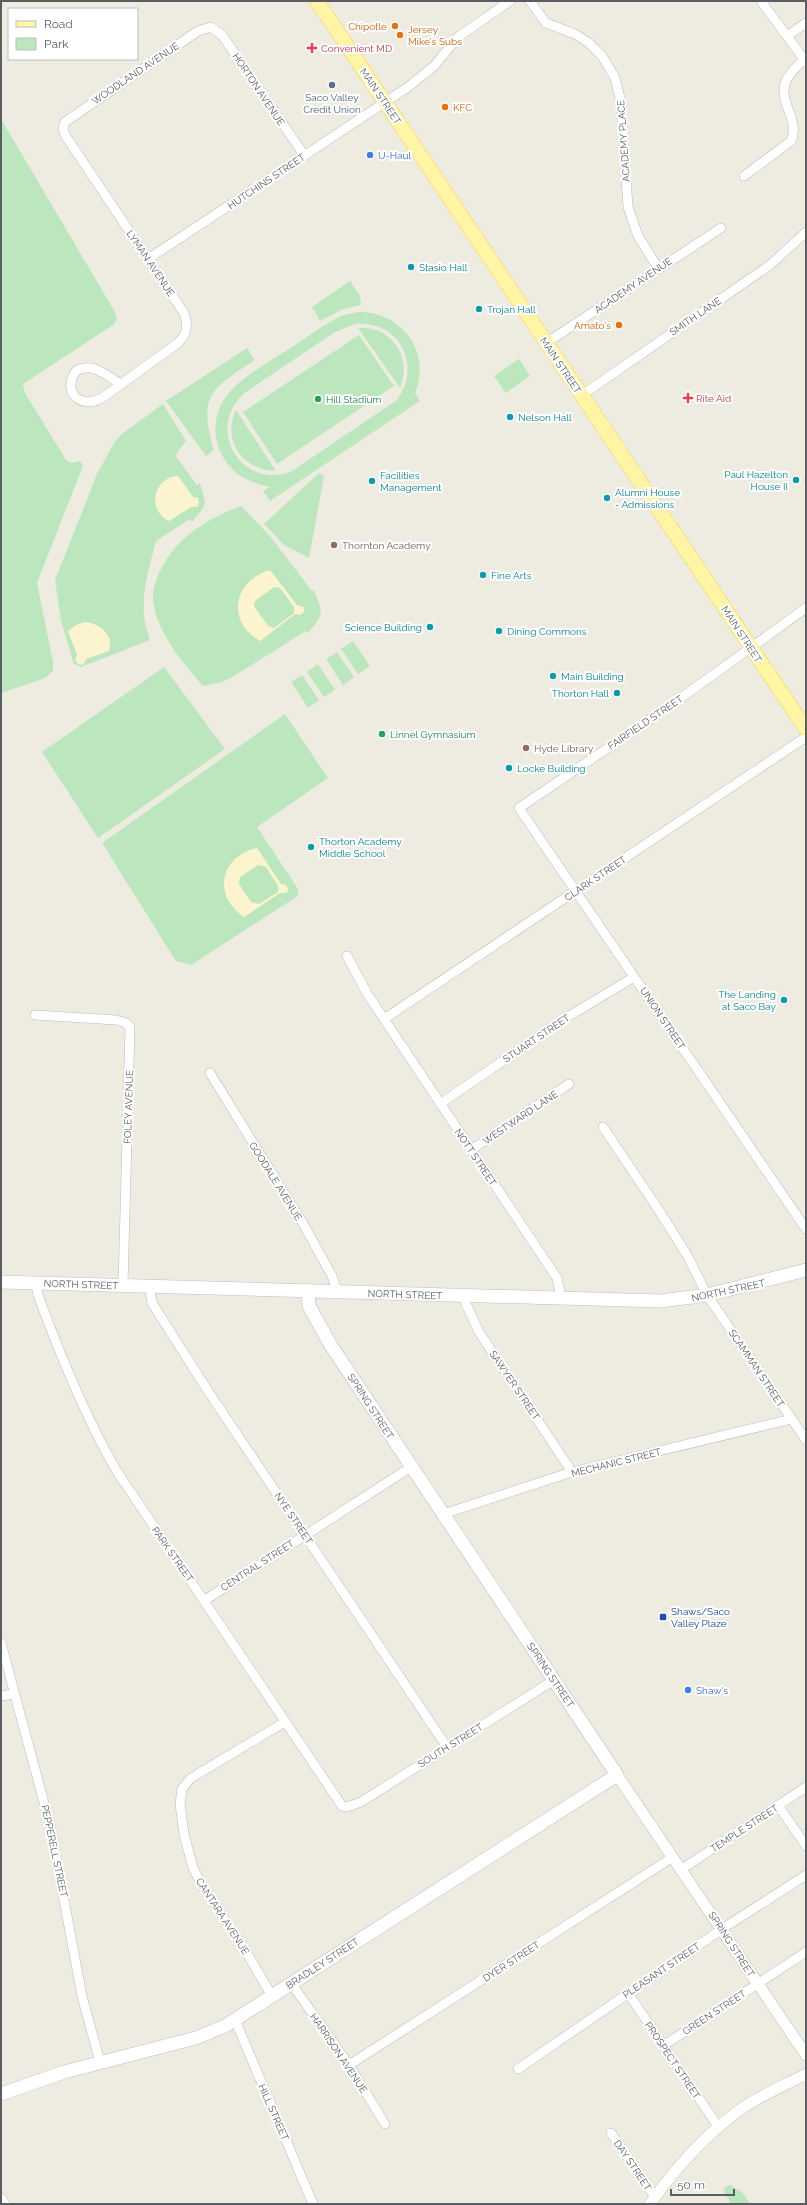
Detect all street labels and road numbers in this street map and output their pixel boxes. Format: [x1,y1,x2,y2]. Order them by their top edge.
street label: WOODLAND AVENUE [90,40,181,107]
street label: HORTON AVENUE [230,51,287,128]
street label: MAIN STREET [358,66,403,126]
street label: ACADEMY PLACE [615,100,632,182]
street label: HUTCHINS STREET [226,151,307,211]
street label: LYMAN AVENUE [124,228,177,298]
street label: ACADEMY AVENUE [593,255,674,315]
street label: SMITH LANE [667,295,723,338]
street label: MAIN STREET [538,335,583,395]
street label: MAIN STREET [719,604,764,665]
street label: FAIRFIELD STREET [606,693,685,752]
street label: CLARK STREET [562,854,628,903]
street label: UNION STREET [638,985,687,1051]
street label: STUART STREET [501,1012,572,1065]
street label: FOLEY AVENUE [122,1070,135,1144]
street label: WESTWARD LANE [481,1088,560,1147]
street label: NOTT STREET [452,1127,499,1188]
street label: GOODALE AVENUE [247,1140,304,1223]
street label: NORTH STREET [690,1277,766,1304]
street label: NORTH STREET [43,1278,118,1291]
street label: NORTH STREET [367,1288,442,1301]
street label: SCAMMAN STREET [727,1327,787,1409]
street label: SAWYER STREET [487,1349,542,1422]
street label: SPRING STREET [345,1372,396,1441]
street label: MECHANIC STREET [570,1446,662,1479]
street label: NYE STREET [272,1490,315,1546]
street label: PARK STREET [149,1525,196,1584]
street label: CENTRAL STREET [219,1538,296,1593]
street label: SPRING STREET [525,1641,576,1710]
street label: SOUTH STREET [416,1721,485,1770]
street label: TEMPLE STREET [708,1802,780,1854]
street label: PEPPERELL STREET [39,1804,70,1898]
street label: CANTARA AVENUE [194,1876,251,1957]
street label: SPRING STREET [706,1910,757,1979]
street label: BRADLEY STREET [284,1936,361,1991]
street label: DYER STREET [481,1939,542,1984]
street label: PLEASANT STREET [621,1941,702,2000]
street label: GREEN STREET [681,1988,748,2037]
street label: HARRISON AVENUE [308,2011,369,2095]
street label: PROSPECT STREET [643,2020,702,2101]
street label: HILL STREET [256,2082,291,2142]
street label: DAY STREET [612,2138,654,2193]

